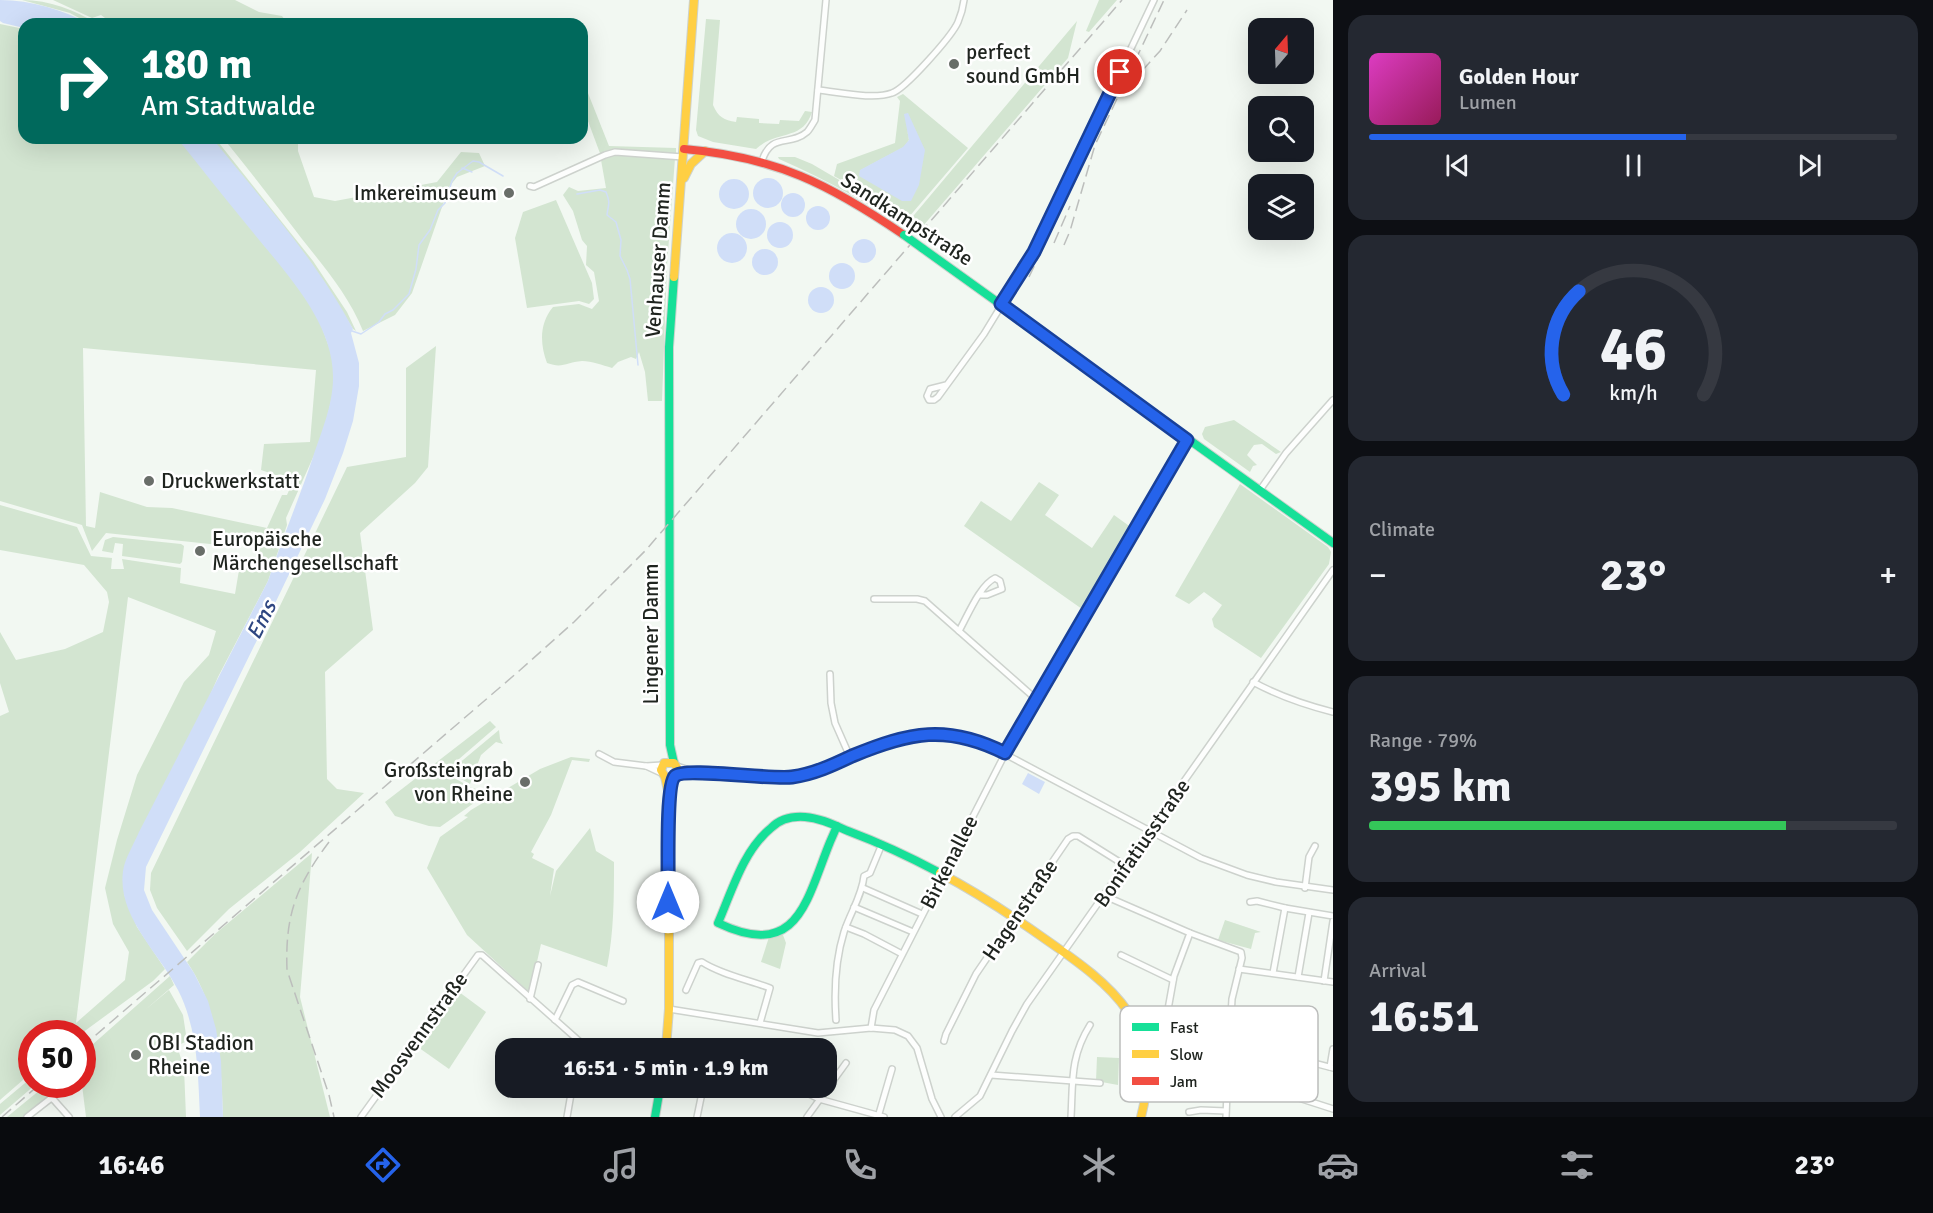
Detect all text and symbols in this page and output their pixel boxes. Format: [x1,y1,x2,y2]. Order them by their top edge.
north arrow [1248,18,1314,84]
map controls [1248,18,1314,240]
text: 180 m [141,39,252,90]
place label: perfect sound GmbH [966,39,1080,89]
icon: right [42,42,120,120]
pin [1094,46,1145,97]
icon: arrive [1103,55,1136,88]
marker: perfect sound GmbH [947,57,961,71]
text: Golden Hour [1459,63,1579,90]
text: Am Stadtwalde [141,90,315,123]
text: Lumen [1459,90,1517,115]
button: search [1248,96,1314,162]
icon: previous [1441,149,1474,182]
icon: pause [1617,149,1650,182]
icon: next [1793,149,1826,182]
street label: Sandkampstraße [836,167,978,271]
button: layers [1248,174,1314,240]
place label: Imkereimuseum [354,180,497,206]
street label: Venhauser Damm [640,181,676,339]
marker: Imkereimuseum [502,186,516,200]
text: 46 [1599,310,1667,387]
text: km/h [1609,381,1657,407]
place label: Druckwerkstatt [161,468,300,494]
marker: Druckwerkstatt [142,474,156,488]
text: Climate [1369,517,1435,542]
place label: Europäische Märchengesellschaft [212,526,399,576]
marker: Europäische Märchengesellschaft [193,544,207,558]
text: 23° [1600,548,1666,603]
text: − [1369,555,1387,596]
text: + [1879,555,1897,596]
street label: Lingener Damm [638,563,664,705]
water label: Ems [240,594,283,644]
text: Range · 79% [1369,728,1477,753]
place label: Großsteingrab von Rheine [384,757,513,807]
text: 395 km [1369,759,1512,814]
street label: Bonifatiusstraße [1088,774,1196,912]
marker: Großsteingrab von Rheine [518,775,532,789]
street label: Birkenallee [914,811,984,913]
street label: Hagenstraße [977,855,1063,965]
position arrow [636,870,700,934]
text: Arrival [1369,958,1427,983]
street label: Moosvennstraße [365,967,473,1103]
text: 16:51 [1369,989,1479,1044]
legend [1120,1006,1318,1102]
text: Fast [1170,1018,1199,1038]
speed limit sign: 50 [18,1020,96,1098]
place label: OBI Stadion Rheine [148,1030,254,1080]
text: Slow [1170,1045,1204,1065]
marker: OBI Stadion Rheine [129,1048,143,1062]
text: 16:51 · 5 min · 1.9 km [563,1054,769,1081]
text: Jam [1170,1072,1198,1092]
icon: directions [362,1144,404,1186]
icon: music [600,1144,642,1186]
icon: phone [839,1144,881,1186]
icon: climate [1078,1144,1120,1186]
icon: car [1317,1144,1359,1186]
icon: filters [1556,1144,1598,1186]
text: 16:46 [98,1149,165,1182]
text: 23° [1795,1149,1835,1182]

